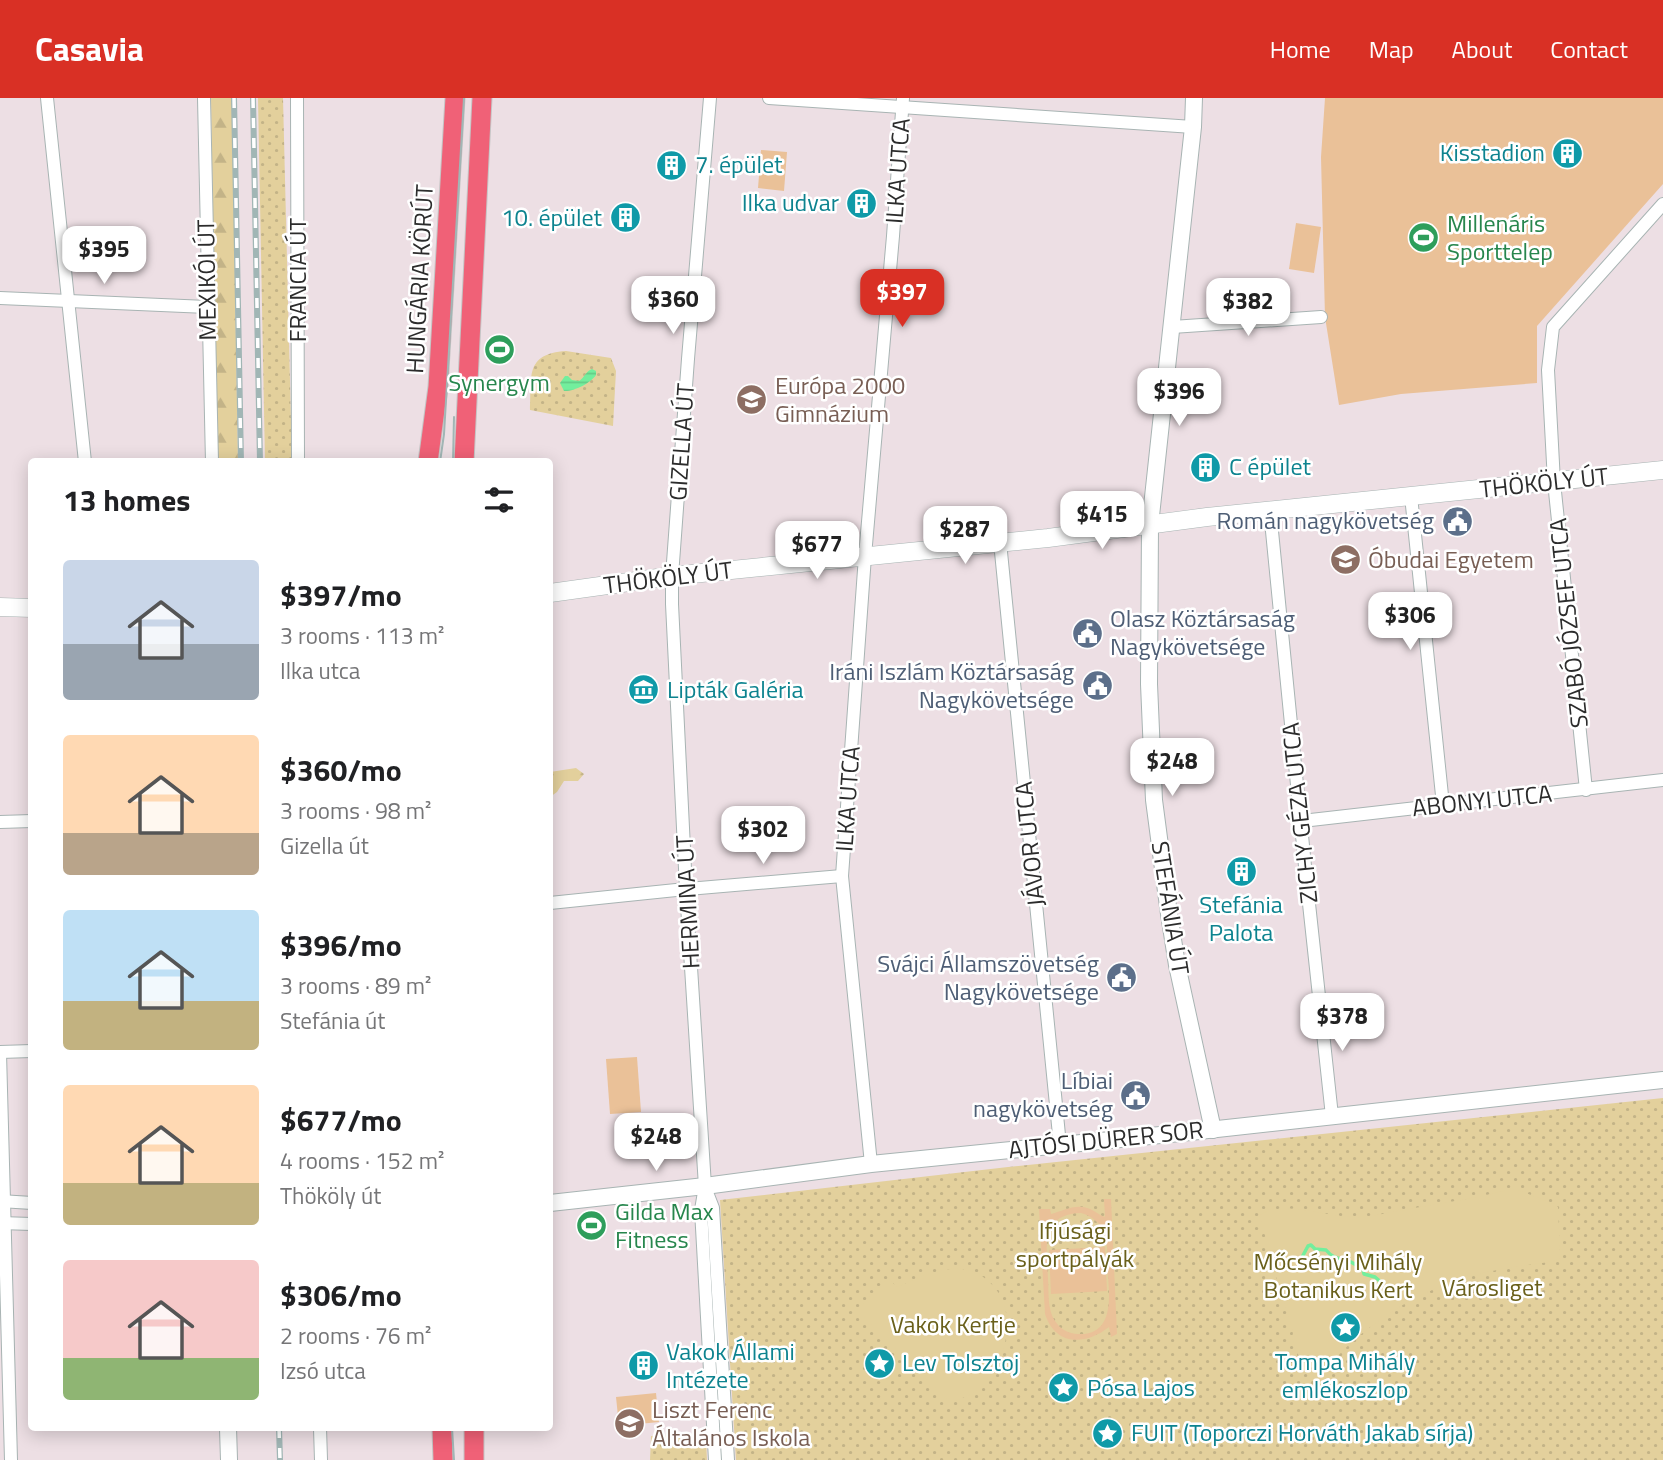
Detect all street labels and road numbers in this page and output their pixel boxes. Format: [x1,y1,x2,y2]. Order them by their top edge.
street label: ILKA UTCA [875,117,919,225]
street label: HUNGÁRIA KÖRÚT [396,183,442,374]
street label: FRANCIA ÚT [279,217,315,342]
street label: MEXIKÓI ÚT [187,219,225,341]
street label: GIZELLA ÚT [659,382,703,502]
street label: THÖKÖLY ÚT [1478,457,1610,507]
street label: SZABÓ JÓZSEF UTCA [1539,516,1597,730]
street label: THÖKÖLY ÚT [601,551,735,603]
street label: ZICHY GÉZA UTCA [1272,721,1326,905]
street label: ILKA UTCA [825,745,869,853]
street label: ABONYI UTCA [1410,775,1554,825]
street label: JÁVOR UTCA [1005,780,1053,908]
street label: HERMINA ÚT [665,834,708,970]
street label: STEFÁNIA ÚT [1143,838,1199,978]
street label: AJTÓSI DÜRER SOR [1007,1111,1205,1167]

